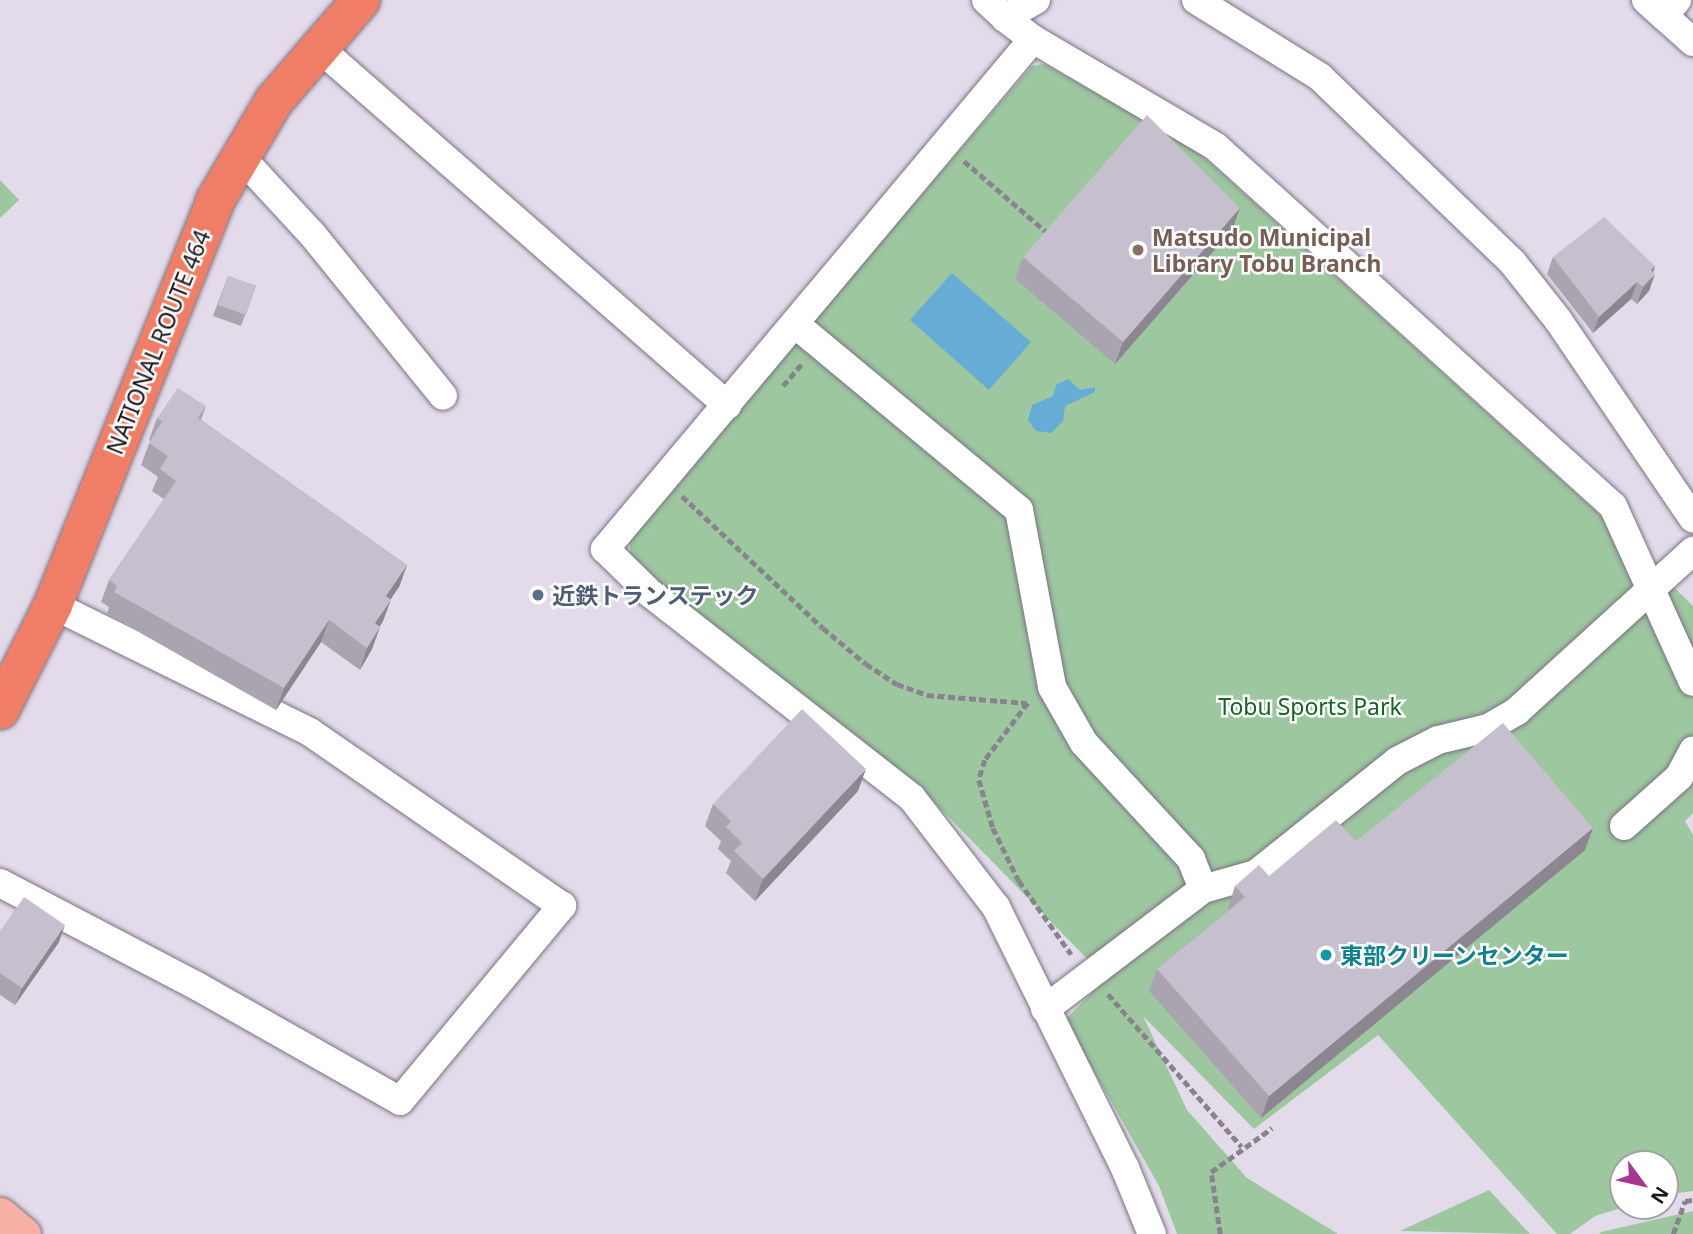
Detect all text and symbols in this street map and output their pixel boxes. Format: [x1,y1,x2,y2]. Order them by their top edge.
place label: Matsudo Municipal Library Tobu Branch [1152,223,1381,277]
street label: NATIONAL ROUTE 464 [100,226,216,458]
marker: Matsudo Municipal Library Tobu Branch [1130,242,1146,258]
place label: 近鉄トランステック [552,581,759,609]
marker: 近鉄トランステック [530,587,546,603]
park label: Tobu Sports Park [1218,692,1402,720]
place label: 東部クリーンセンター [1340,941,1570,969]
marker: 東部クリーンセンター [1318,947,1334,963]
north arrow [1609,1150,1679,1220]
text: N [1645,1182,1675,1209]

